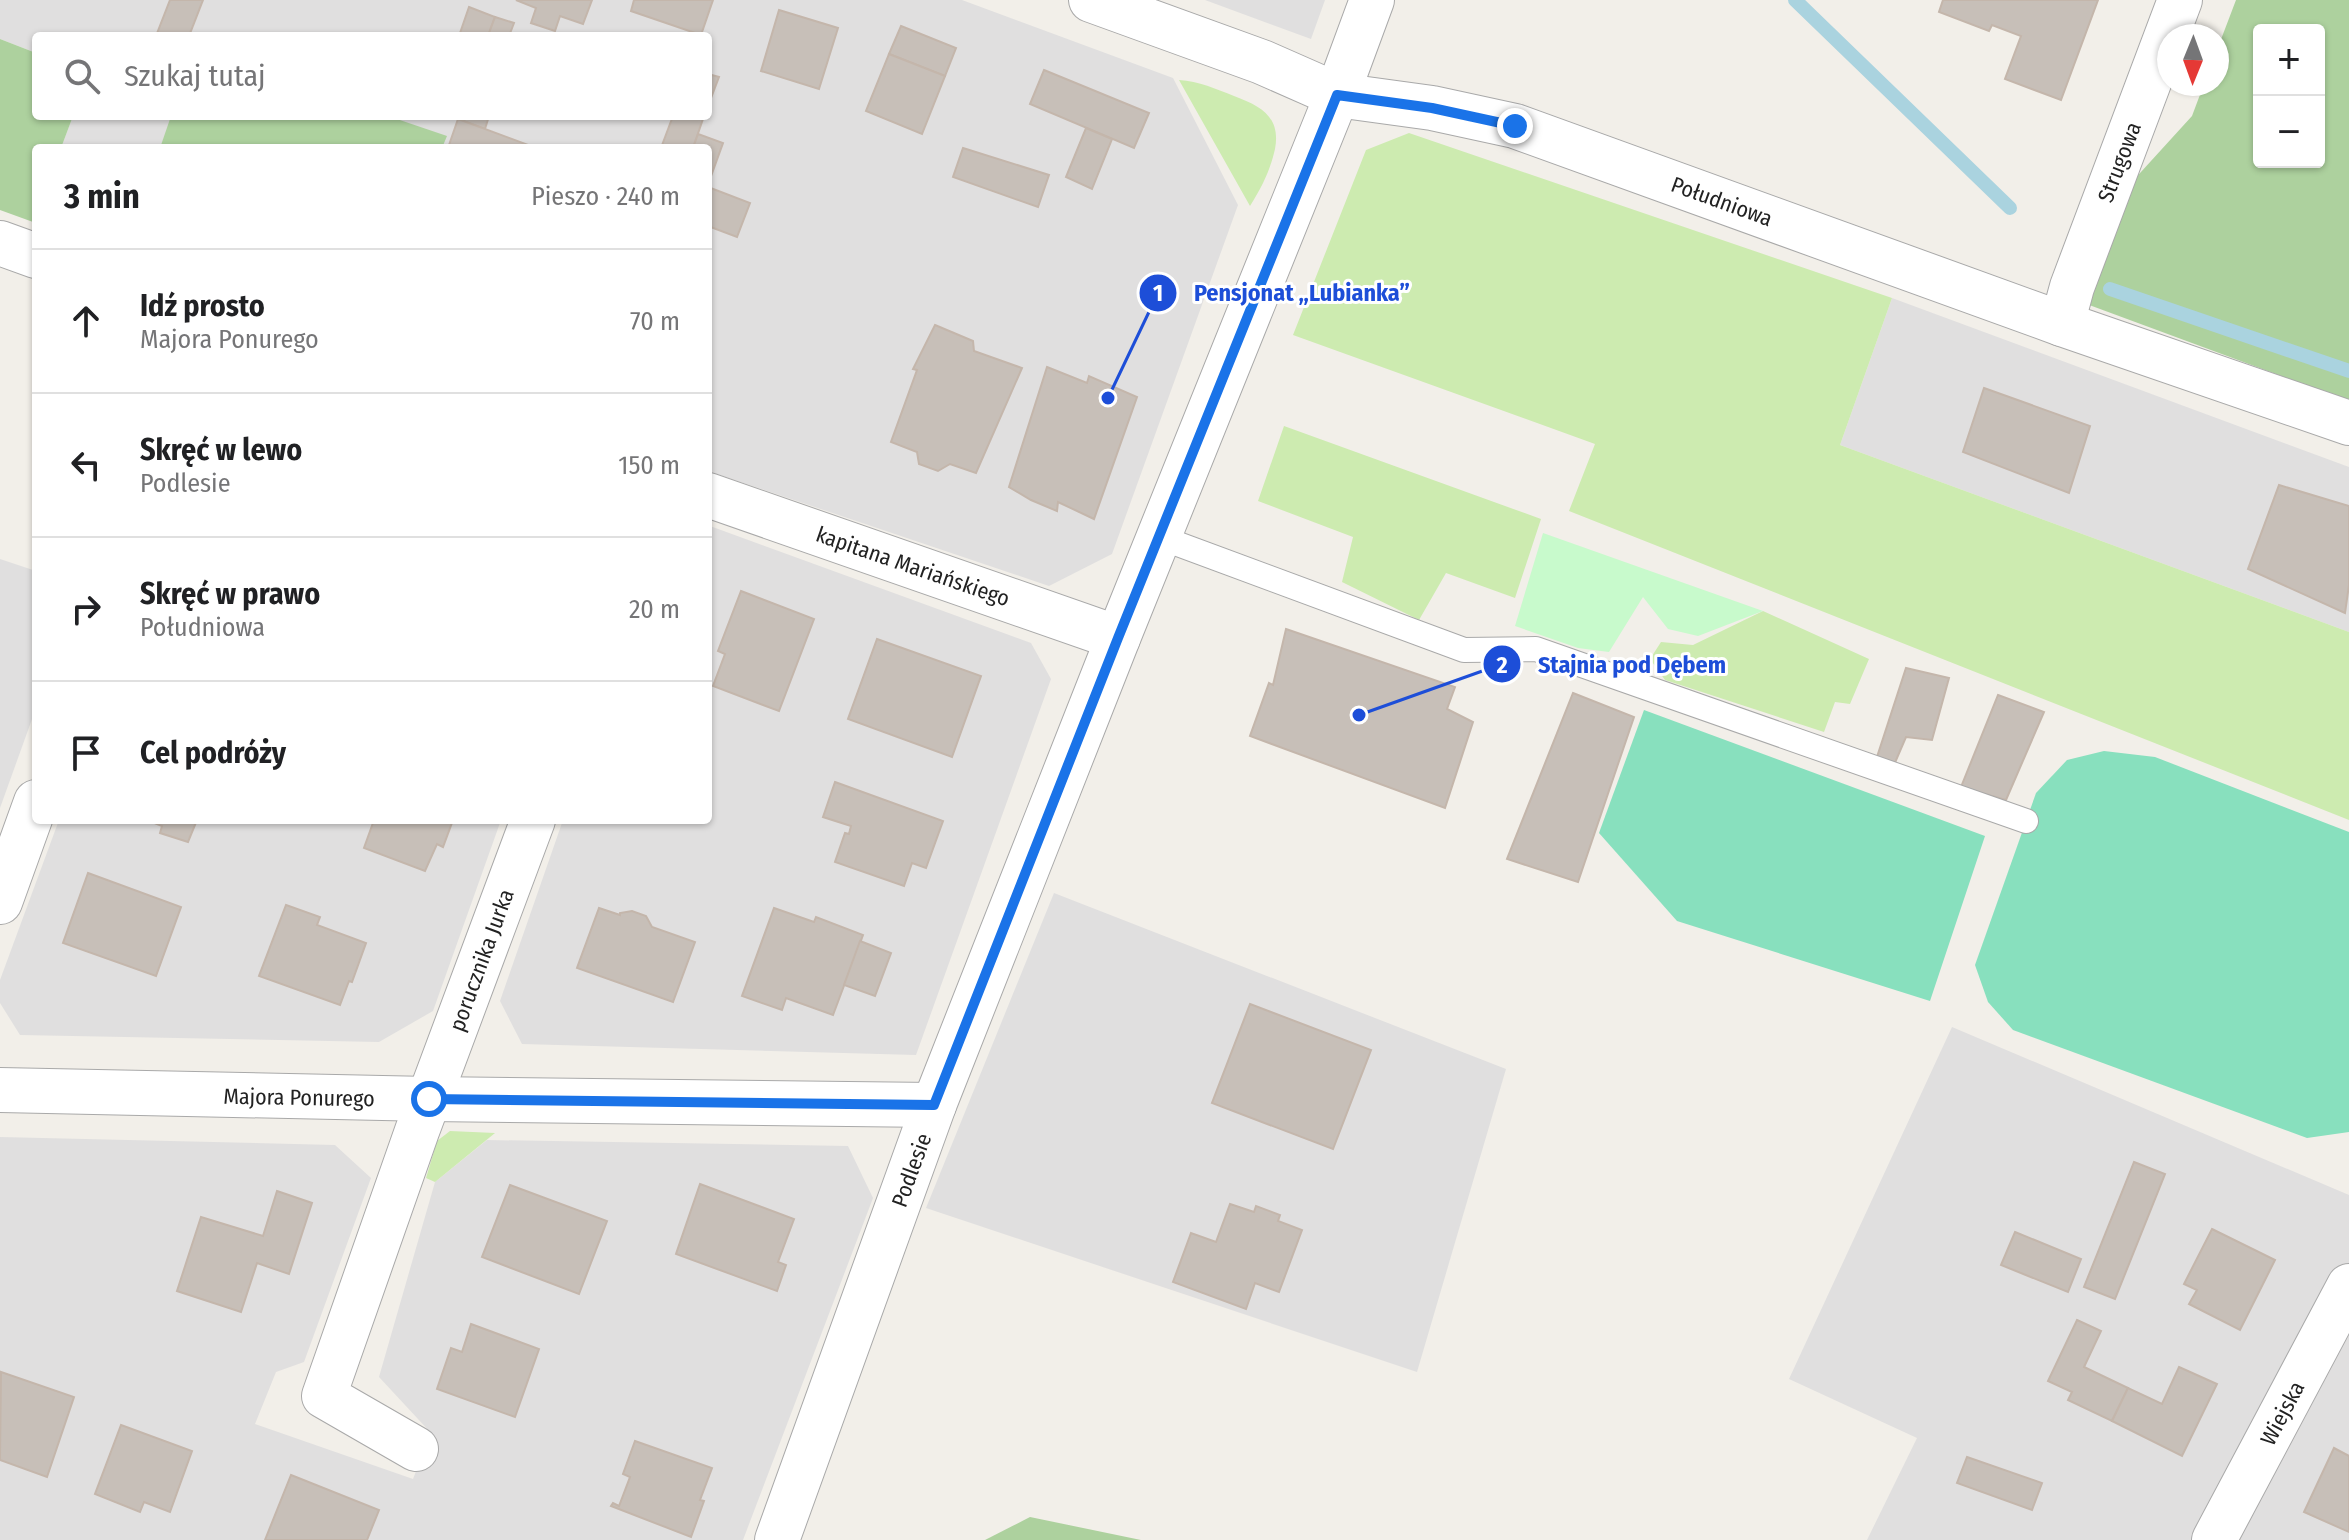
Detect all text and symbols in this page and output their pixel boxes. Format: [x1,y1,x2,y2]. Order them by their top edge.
north arrow [2157,24,2229,96]
map controls [2253,24,2325,168]
button: + [2253,24,2325,96]
search box [32,32,712,120]
icon: search [60,54,104,98]
text: Szukaj tutaj [124,58,265,94]
button: − [2253,96,2325,168]
route end [1497,108,1533,144]
street label: Strugowa [2092,118,2147,206]
street label: Południowa [1668,171,1776,232]
text: 3 min [64,176,140,217]
text: Pieszo · 240 m [531,181,680,212]
callout: Pensjonat „Lubianka” [1138,269,1426,317]
text: 1 [1153,279,1163,307]
text: Pensjonat „Lubianka” [1194,279,1410,307]
text: Idź prosto [140,288,265,324]
icon: ahead [64,299,108,343]
text: 70 m [630,306,680,337]
text: Majora Ponurego [140,324,319,355]
text: Skręć w lewo [140,432,302,468]
icon: left [64,443,108,487]
text: 150 m [618,450,680,481]
text: Podlesie [140,468,231,499]
street label: kapitana Mariańskiego [812,521,1013,612]
text: Skręć w prawo [140,576,320,612]
icon: right [64,587,108,631]
text: 20 m [629,594,680,625]
text: Południowa [140,612,265,643]
callout: Stajnia pod Dębem [1482,640,1742,688]
text: 2 [1495,651,1508,679]
text: Stajnia pod Dębem [1538,651,1726,679]
icon: arrive [64,731,108,775]
text: Cel podróży [140,735,286,771]
street label: porucznika Jurka [443,885,520,1035]
route start [411,1081,447,1117]
street label: Majora Ponurego [223,1083,375,1112]
street label: Podlesie [886,1130,937,1211]
street label: Wiejska [2254,1377,2310,1450]

